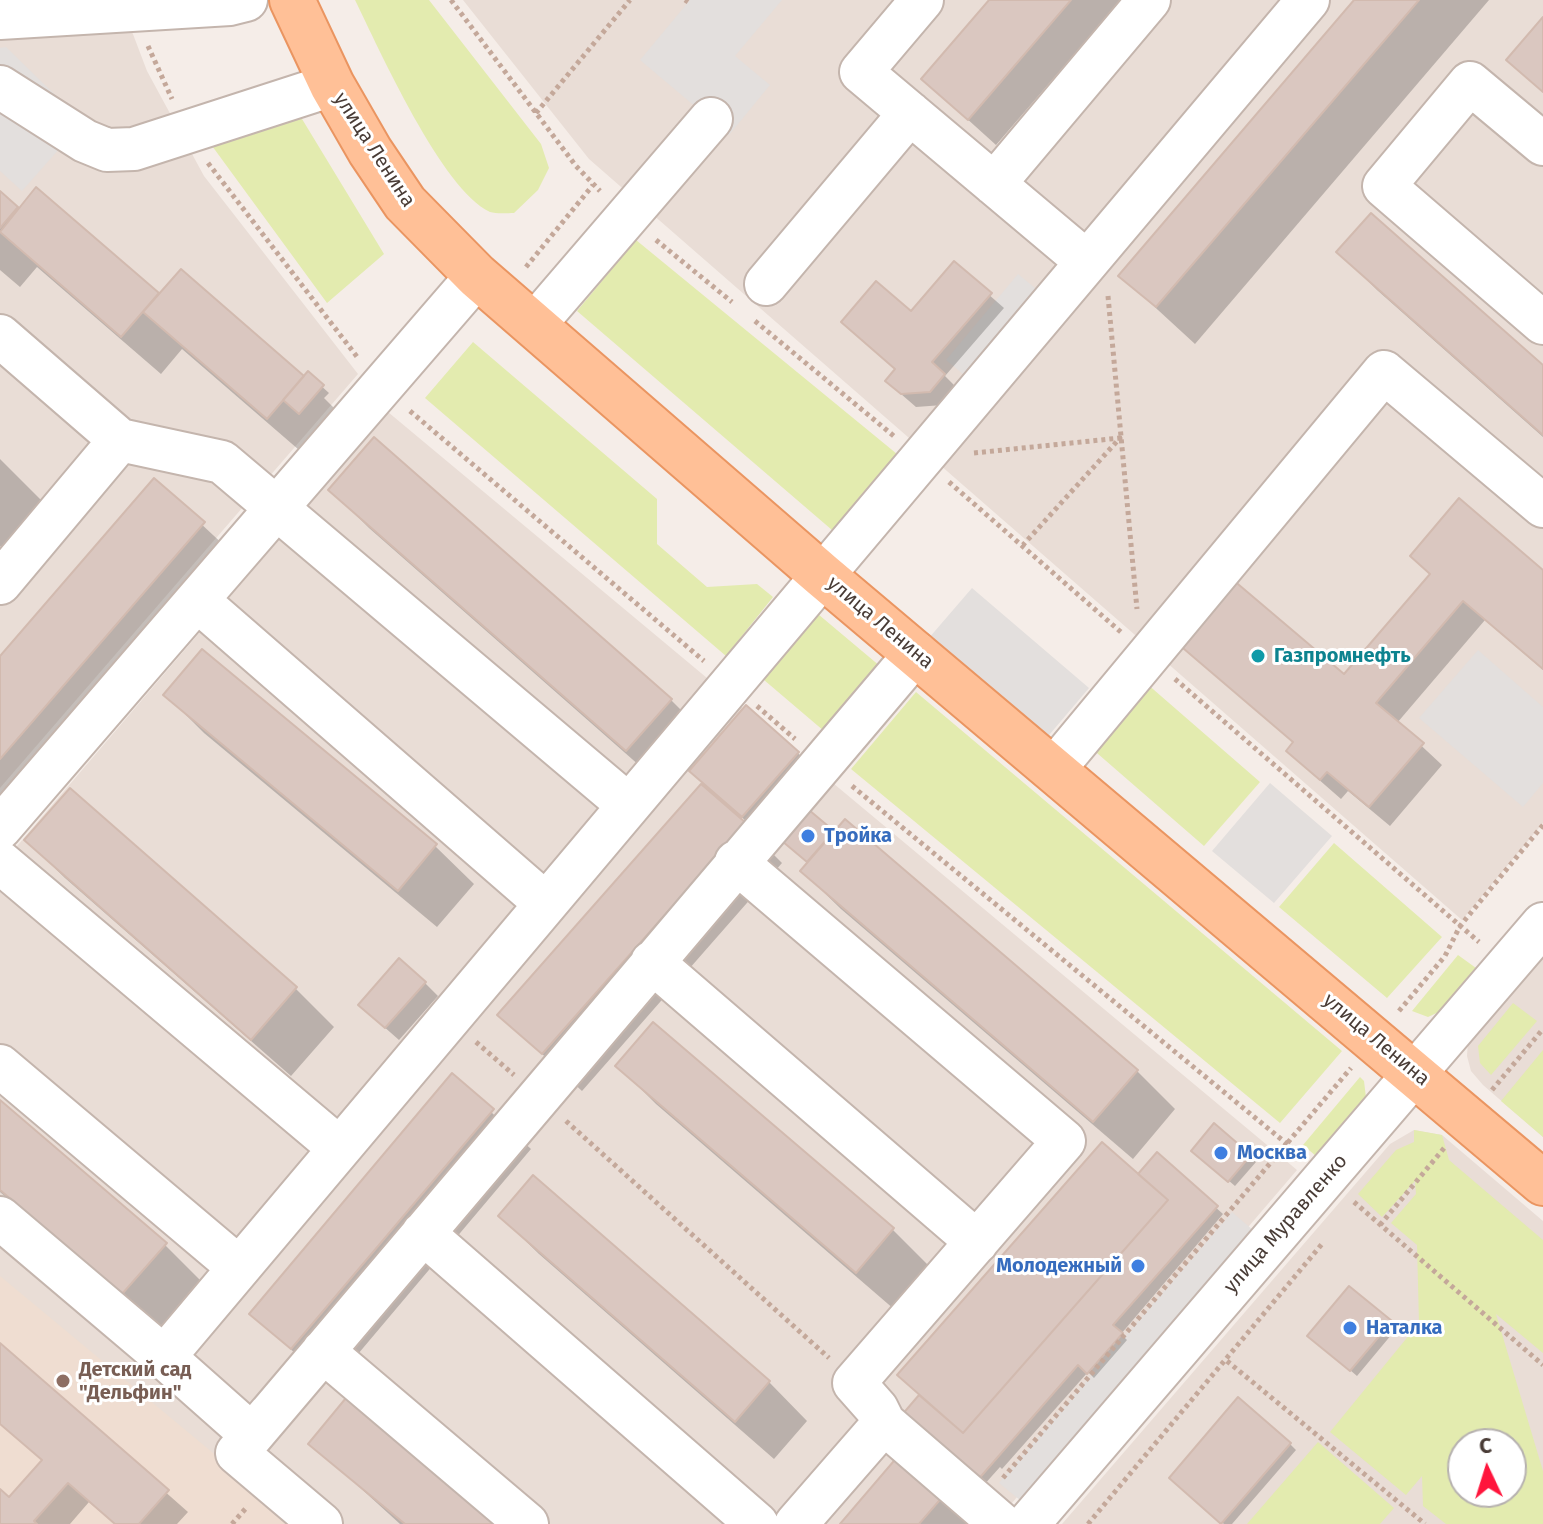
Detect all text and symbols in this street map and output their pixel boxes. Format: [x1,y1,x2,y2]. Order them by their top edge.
street label: улица Ленина [328,88,420,212]
street label: улица Ленина [822,571,938,675]
place label: Газпромнефть [1274,644,1411,668]
marker: Газпромнефть [1249,647,1267,665]
place label: Тройка [824,824,892,848]
marker: Тройка [799,827,817,845]
street label: улица Ленина [1318,988,1434,1092]
place label: Москва [1237,1141,1307,1165]
marker: Москва [1212,1144,1230,1162]
street label: улица Муравленко [1219,1150,1353,1298]
place label: Молодежный [996,1254,1122,1278]
marker: Молодежный [1129,1257,1147,1275]
place label: Наталка [1366,1316,1442,1340]
marker: Наталка [1341,1319,1359,1337]
place label: Детский сад "Дельфин" [79,1358,191,1405]
marker: Детский сад "Дельфин" [54,1372,72,1390]
north arrow [1447,1428,1527,1508]
text: С [1478,1432,1493,1459]

